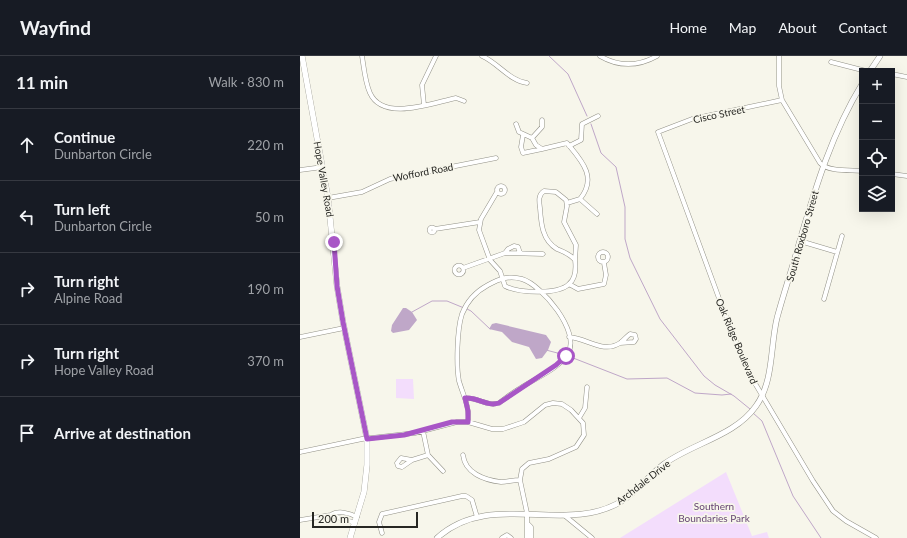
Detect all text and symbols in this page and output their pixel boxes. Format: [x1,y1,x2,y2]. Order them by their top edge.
text: Wayfind [20,16,91,39]
text: Home [669,19,707,36]
text: Map [729,19,756,36]
text: About [778,19,816,36]
text: Contact [838,19,887,36]
map controls [859,68,895,212]
button: + [859,68,895,104]
text: 11 min [16,72,68,93]
text: Walk · 830 m [208,74,284,90]
street label: Cisco Street [692,103,746,125]
button: − [859,104,895,140]
text: Continue [54,128,115,146]
icon: ahead [16,134,38,156]
text: 220 m [247,137,284,153]
street label: Hope Valley Road [311,140,337,218]
button: locate [859,140,895,176]
text: Dunbarton Circle [54,146,152,162]
street label: Wofford Road [392,160,454,184]
button: layers [859,176,895,212]
street label: South Roxboro Street [783,189,821,283]
text: Turn left [54,200,110,218]
icon: left [16,206,38,228]
text: 50 m [255,209,284,225]
text: Dunbarton Circle [54,218,152,234]
route end [325,233,343,251]
text: Turn right [54,272,119,290]
icon: right [16,278,38,300]
text: 190 m [247,281,284,297]
text: Alpine Road [54,290,123,306]
street label: Oak Ridge Boulevard [714,296,760,386]
text: Turn right [54,344,119,362]
route start [557,347,575,365]
icon: right [16,350,38,372]
text: 370 m [247,353,284,369]
text: Hope Valley Road [54,362,154,378]
icon: arrive [16,422,38,444]
text: Arrive at destination [54,424,191,442]
street label: Archdale Drive [614,457,672,507]
park label: Southern Boundaries Park [678,500,751,524]
scale bar [312,510,418,529]
text: 200 m [318,512,349,525]

